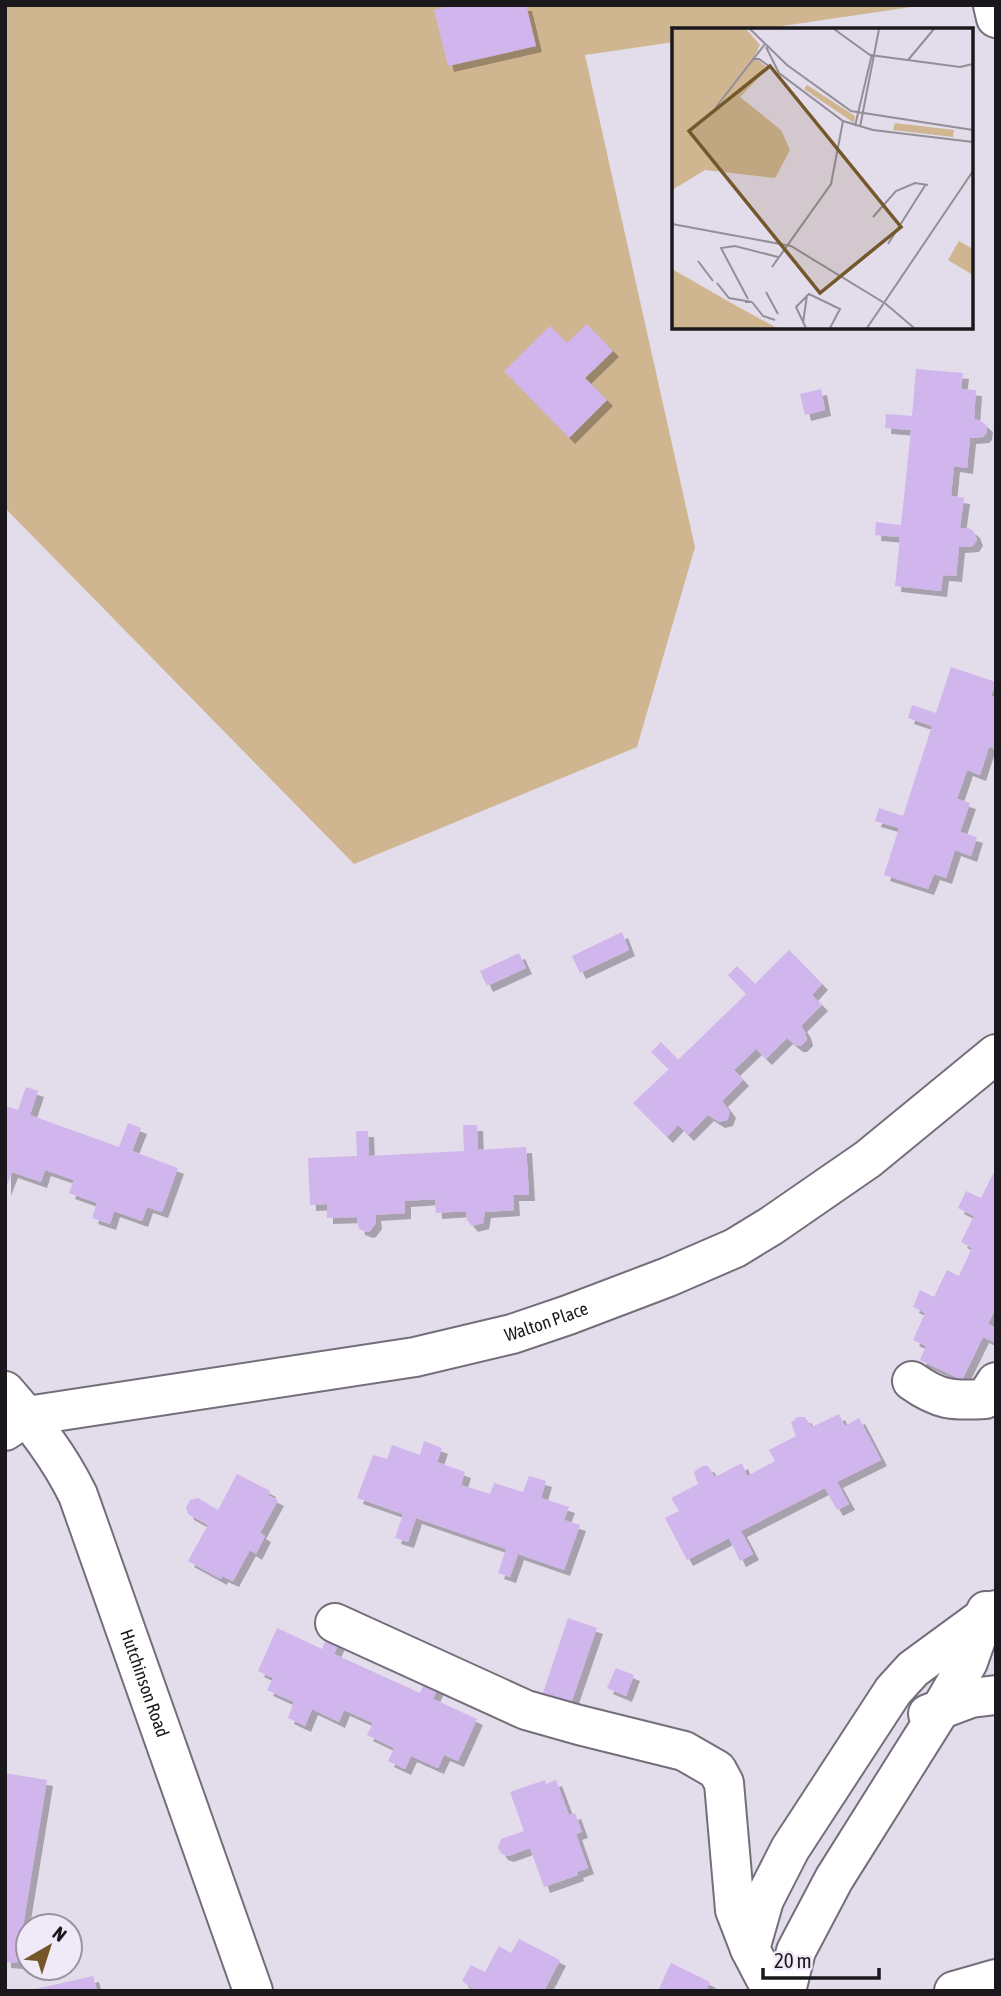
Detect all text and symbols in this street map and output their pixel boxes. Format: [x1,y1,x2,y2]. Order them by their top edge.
inset map [672,28,973,329]
street label: Walton Place [502,1297,591,1345]
street label: Hutchinson Road [116,1626,174,1740]
north arrow [14,1912,84,1982]
text: N [48,1922,71,1946]
scale bar [763,1937,878,1981]
text: 20 m [774,1948,812,1972]

